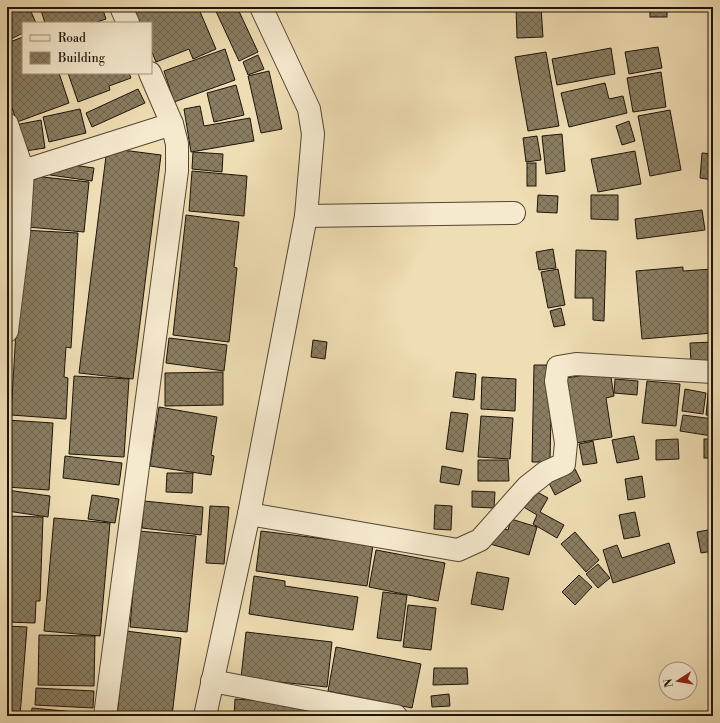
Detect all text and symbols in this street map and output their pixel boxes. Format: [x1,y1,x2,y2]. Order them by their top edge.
legend [22,22,152,74]
text: Road [58,31,86,46]
text: Building [57,51,106,66]
north arrow [658,661,698,701]
text: N [661,677,677,689]

